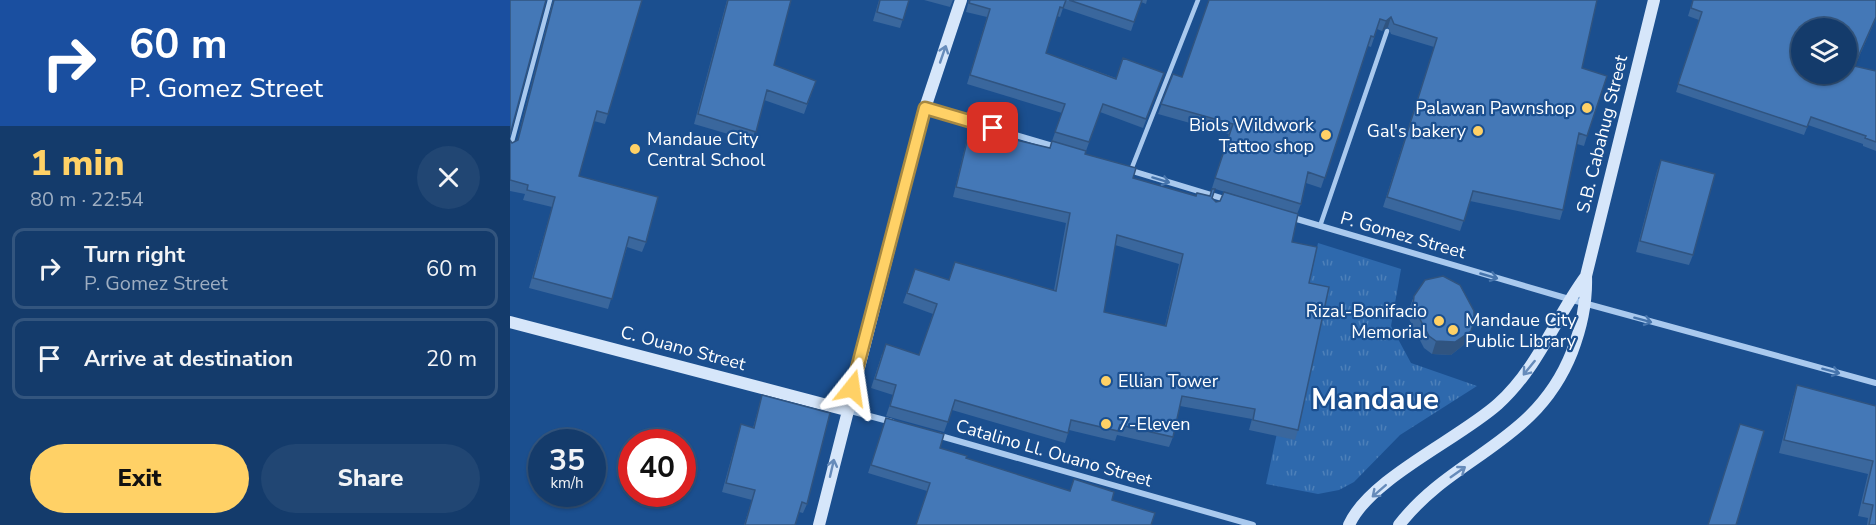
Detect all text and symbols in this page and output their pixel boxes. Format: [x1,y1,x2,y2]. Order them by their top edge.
text: 60 m [129,16,228,73]
map controls [1791,18,1857,84]
button: layers [1791,18,1857,84]
icon: right [30,24,108,102]
one-way arrow [938,45,949,64]
street label: S.B. Cabahug Street [1571,52,1633,215]
text: P. Gomez Street [129,70,323,107]
place label: Palawan Pawnshop [1415,96,1575,120]
marker: Palawan Pawnshop [1580,101,1594,115]
pin [967,102,1018,153]
icon: arrive [976,111,1009,144]
place label: Biols Wildwork Tattoo shop [1189,113,1315,158]
place label: Gal's bakery [1367,119,1467,143]
marker: Gal's bakery [1471,124,1485,138]
place label: Mandaue City Central School [647,127,766,172]
marker: Biols Wildwork Tattoo shop [1319,128,1333,142]
text: 1 min [30,139,125,188]
marker: Mandaue City Central School [628,142,642,156]
button: close [417,146,480,209]
one-way arrow [1151,175,1170,186]
text: 80 m · 22:54 [30,186,144,213]
street label: P. Gomez Street [1338,206,1469,265]
text: Turn right [84,240,185,270]
icon: right [33,252,66,285]
text: 60 m [426,254,477,284]
text: P. Gomez Street [84,270,228,297]
one-way arrow [1479,271,1498,282]
place label: Rizal-Bonifacio Memorial [1306,299,1428,344]
place label: Mandaue City Public Library [1465,308,1577,353]
marker: Rizal-Bonifacio Memorial [1432,314,1446,328]
one-way arrow [1633,314,1652,326]
street label: C. Ouano Street [618,320,749,376]
marker: Mandaue City Public Library [1446,323,1460,337]
icon: arrive [33,342,66,375]
text: Arrive at destination [84,344,293,374]
text: 20 m [426,344,477,374]
position arrow [820,356,884,420]
one-way arrow [1523,360,1536,376]
one-way arrow [1822,365,1841,377]
place label: Ellian Tower [1118,369,1219,393]
marker: Ellian Tower [1099,374,1113,388]
district label: Mandaue [1311,379,1439,420]
place label: 7-Eleven [1118,412,1191,436]
street label: Catalino Ll. Ouano Street [953,413,1156,493]
marker: 7-Eleven [1099,417,1113,431]
speed limit sign: 40 [618,429,696,507]
text: 35 [549,440,585,481]
button: Exit [30,444,249,513]
button: Share [261,444,480,513]
one-way arrow [827,459,839,478]
one-way arrow [1449,466,1465,478]
text: km/h [550,473,584,493]
one-way arrow [1372,484,1387,498]

